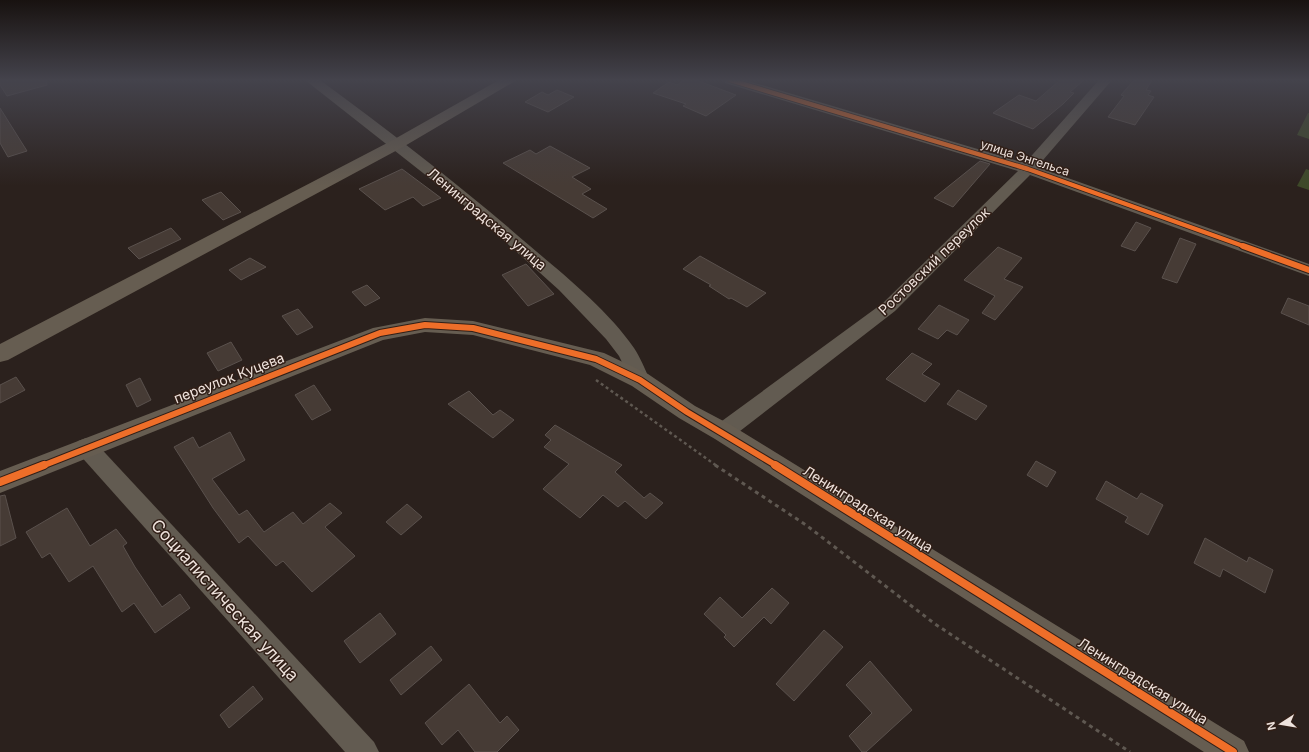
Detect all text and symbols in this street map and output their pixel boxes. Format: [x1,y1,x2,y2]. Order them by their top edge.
street label: улица Энгельса [979,136,1072,179]
street label: Ленинградская улица [424,164,550,273]
street label: Ростовский переулок [874,203,993,318]
street label: переулок Куцева [171,349,287,406]
street label: Ленинградская улица [800,462,936,556]
street label: Социалистическая улица [147,515,303,685]
street label: Ленинградская улица [1075,634,1211,728]
north arrow [1261,704,1301,744]
text: N [1263,721,1279,732]

